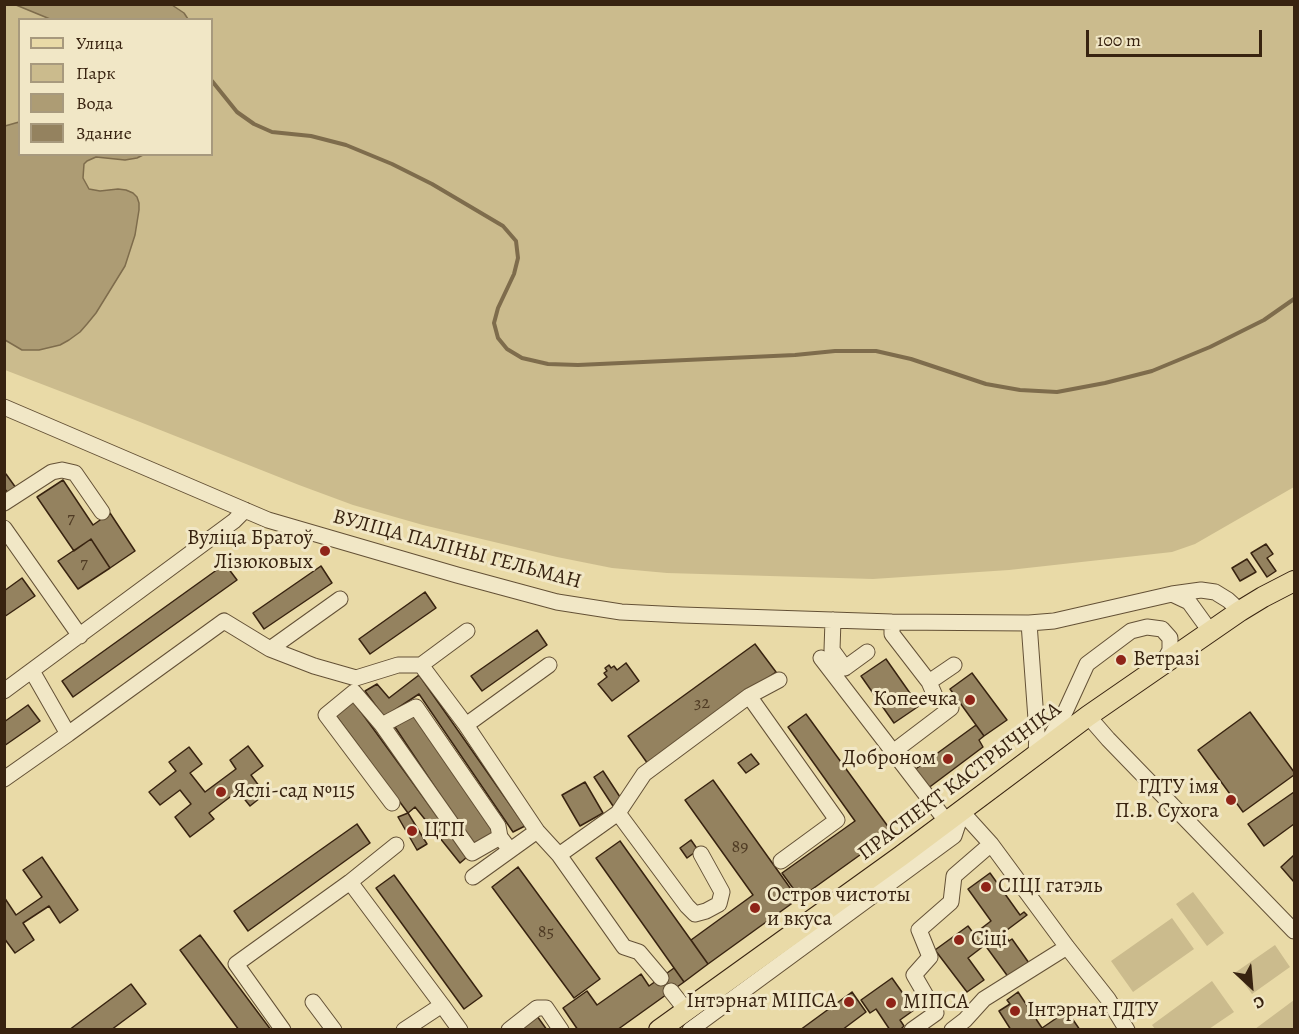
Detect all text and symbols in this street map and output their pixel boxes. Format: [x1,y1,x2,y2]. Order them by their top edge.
legend [18,18,213,156]
scale bar [1089,18,1264,56]
text: 100 m [1097,28,1141,52]
text: Улица [76,31,123,55]
text: Парк [76,61,116,85]
text: Вода [76,91,113,115]
text: Здание [76,121,132,145]
street label: ВУЛІЦА ПАЛІНЫ ГЕЛЬМАН [330,505,584,595]
house number: 7 [67,508,75,530]
place label: Вуліца Братоў Лізюковых [187,526,313,576]
marker: Вуліца Братоў Лізюковых [318,544,332,558]
house number: 7 [80,553,88,575]
place label: Ветразі [1133,647,1200,673]
marker: Ветразі [1114,653,1128,667]
place label: Копеечка [873,687,958,713]
house number: 32 [694,693,710,715]
marker: Копеечка [963,693,977,707]
street label: ПРАСПЕКТ КАСТРЫЧНІКА [853,697,1067,867]
place label: Доброном [842,746,936,772]
marker: Доброном [941,752,955,766]
place label: ГДТУ імя П.В. Сухога [1115,775,1219,825]
place label: Яслі-сад №115 [233,779,355,805]
marker: Яслі-сад №115 [214,785,228,799]
marker: ГДТУ імя П.В. Сухога [1224,793,1238,807]
place label: ЦТП [424,818,465,844]
marker: ЦТП [405,824,419,838]
house number: 89 [732,837,748,859]
place label: СІЦІ гатэль [998,874,1102,900]
marker: СІЦІ гатэль [979,880,993,894]
place label: Остров чистоты и вкуса [767,883,910,933]
marker: Остров чистоты и вкуса [748,901,762,915]
house number: 85 [538,922,554,944]
place label: Сіці [971,927,1007,953]
marker: Сіці [952,933,966,947]
north arrow [1221,956,1281,1016]
place label: Інтэрнат МІПСА [686,989,837,1015]
place label: МІПСА [903,990,969,1016]
text: С [1250,990,1268,1014]
marker: Інтэрнат МІПСА [842,995,856,1009]
marker: МІПСА [884,996,898,1010]
place label: Інтэрнат ГДТУ [1027,998,1159,1024]
marker: Інтэрнат ГДТУ [1008,1004,1022,1018]

